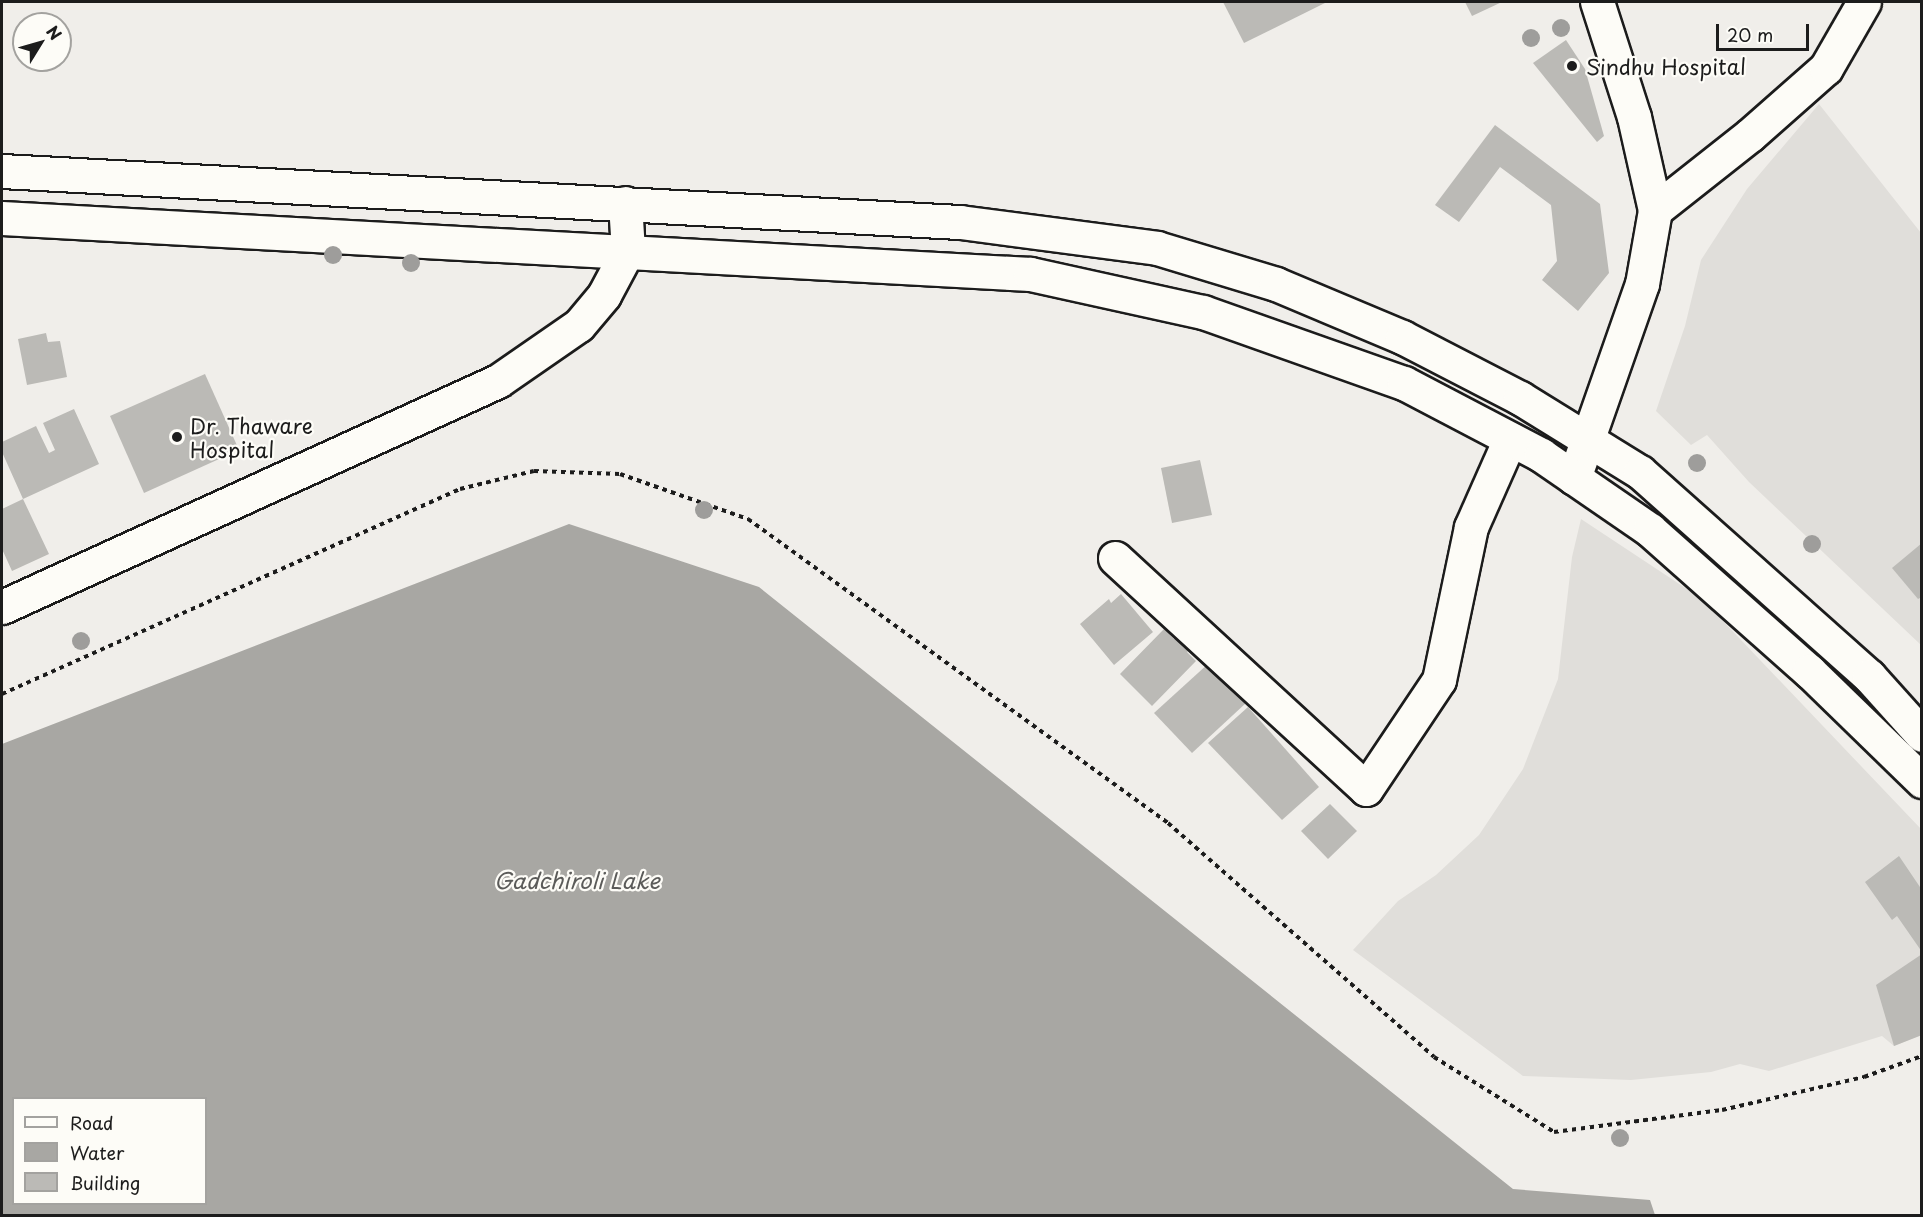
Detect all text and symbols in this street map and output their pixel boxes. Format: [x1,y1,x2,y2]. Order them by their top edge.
north arrow [12,12,72,72]
scale bar [1719,12,1812,50]
text: N [41,20,68,45]
text: 20 m [1727,21,1773,48]
place label: Sindhu Hospital [1586,53,1747,79]
marker: Sindhu Hospital [1563,57,1581,75]
place label: Dr. Thaware Hospital [190,412,314,462]
marker: Dr. Thaware Hospital [168,428,186,446]
water label: Gadchiroli Lake [493,867,661,893]
legend [12,1097,207,1205]
text: Road [70,1109,114,1136]
text: Water [70,1139,124,1166]
text: Building [70,1169,140,1196]

